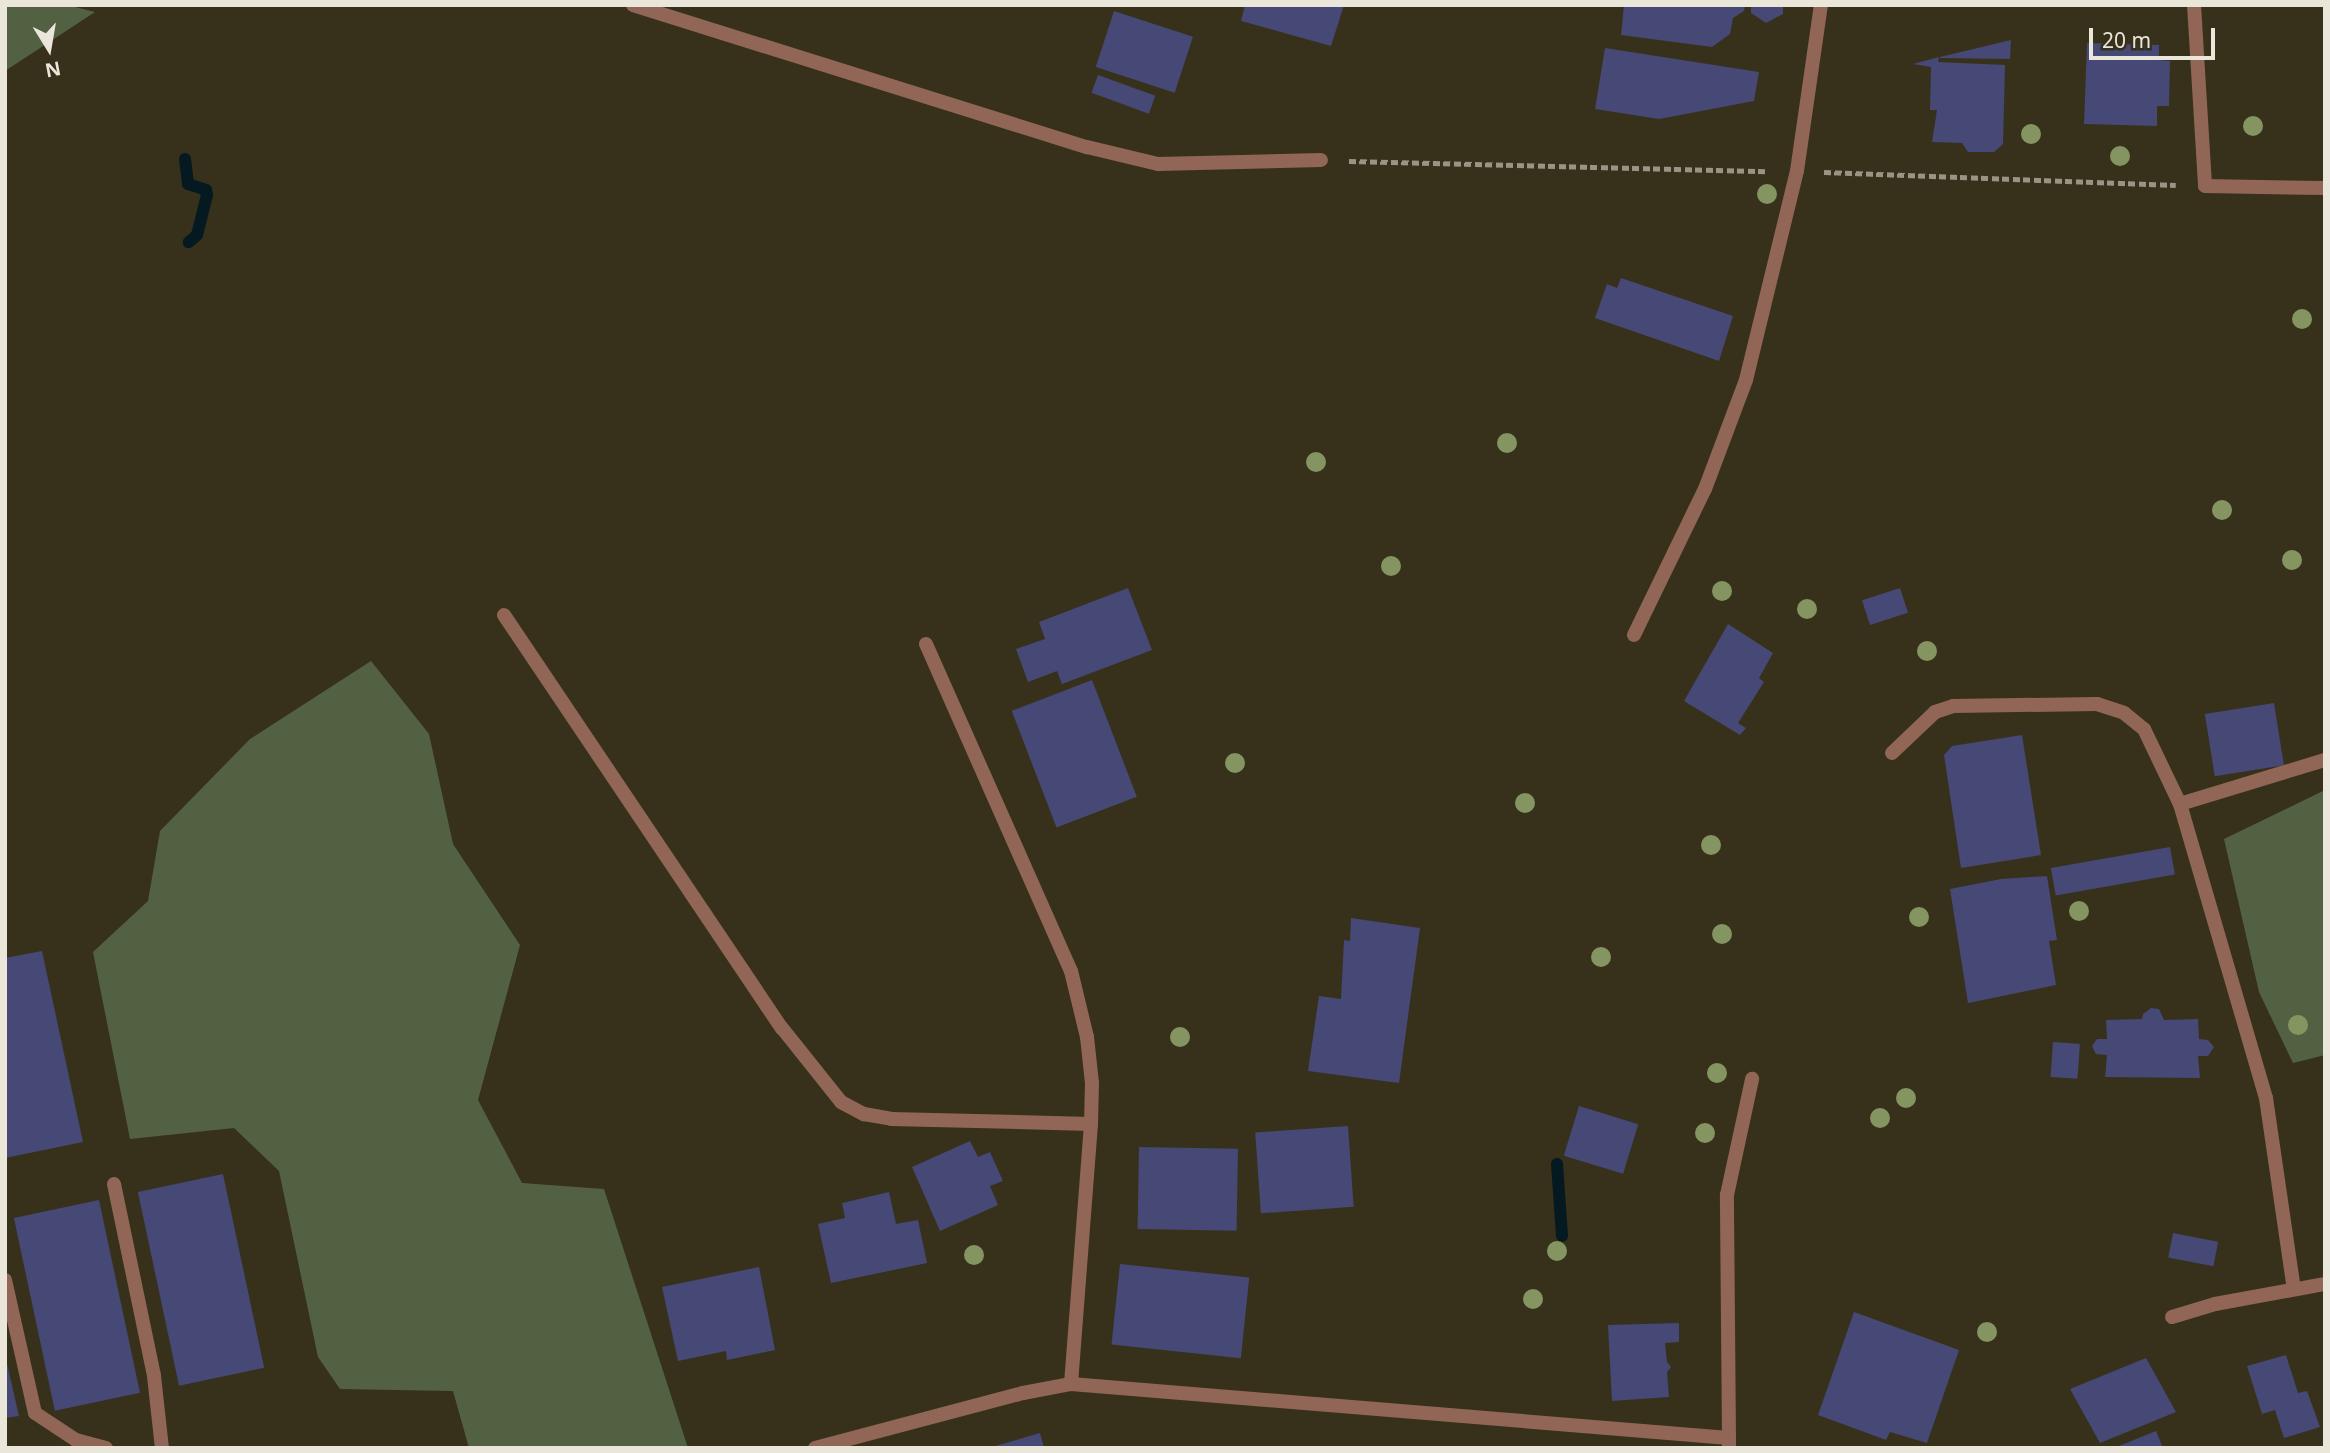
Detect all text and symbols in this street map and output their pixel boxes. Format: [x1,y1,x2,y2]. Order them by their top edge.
north arrow [14,14,84,84]
scale bar [2092,14,2218,58]
text: 20 m [2102,26,2151,54]
text: N [43,55,63,84]

